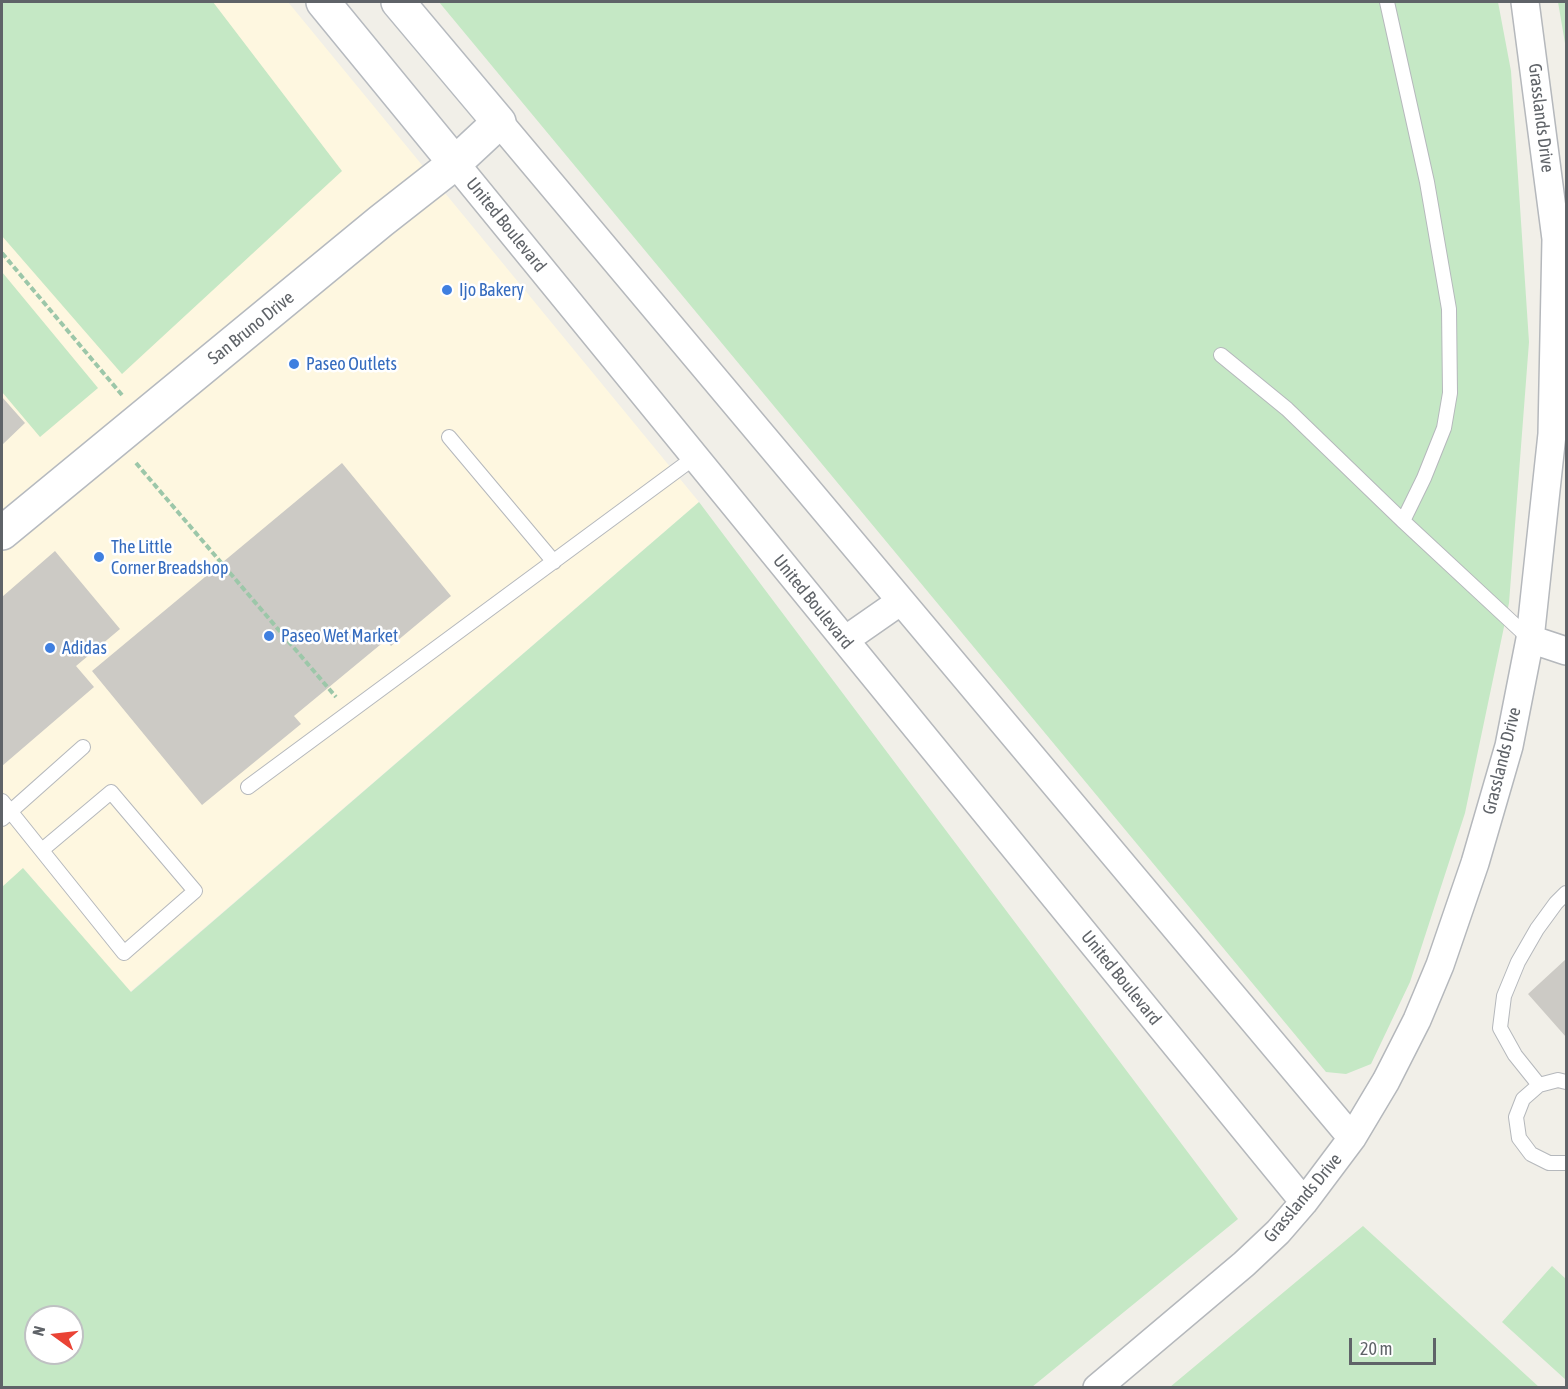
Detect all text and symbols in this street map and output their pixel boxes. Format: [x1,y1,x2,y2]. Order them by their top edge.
street label: Grasslands Drive [1524,62,1558,174]
street label: United Boulevard [461,173,551,277]
place label: Ijo Bakery [459,279,524,301]
marker: Ijo Bakery [440,283,454,297]
street label: San Bruno Drive [204,287,298,369]
place label: Paseo Outlets [306,353,397,375]
marker: Paseo Outlets [287,357,301,371]
place label: The Little Corner Breadshop [111,536,229,578]
marker: The Little Corner Breadshop [92,550,106,564]
street label: United Boulevard [768,550,858,654]
place label: Paseo Wet Market [281,625,398,647]
marker: Paseo Wet Market [262,629,276,643]
place label: Adidas [62,637,107,659]
marker: Adidas [43,641,57,655]
street label: Grasslands Drive [1478,705,1526,817]
street label: United Boulevard [1076,926,1166,1030]
street label: Grasslands Drive [1259,1149,1347,1247]
north arrow [24,1305,84,1365]
text: N [29,1324,48,1338]
scale bar [1352,1326,1439,1364]
text: 20 m [1360,1338,1392,1359]

